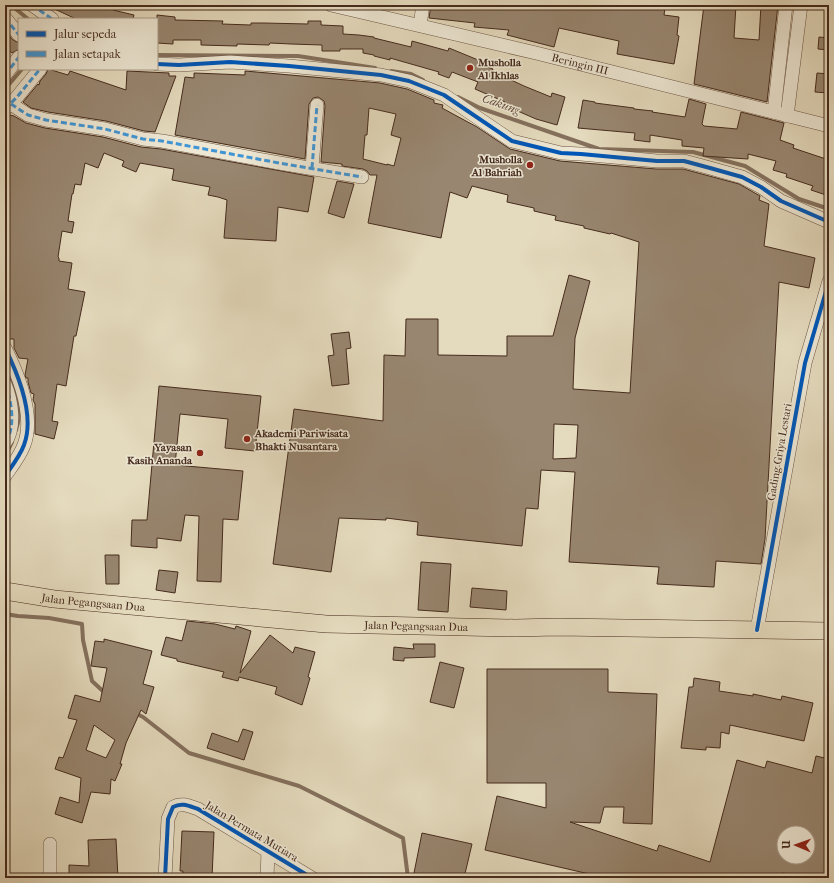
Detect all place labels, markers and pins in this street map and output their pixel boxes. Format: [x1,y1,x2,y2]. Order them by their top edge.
place label: Musholla Al Ikhlas [477,56,522,82]
marker: Musholla Al Ikhlas [465,63,475,73]
place label: Musholla Al Bahriah [471,153,523,179]
marker: Musholla Al Bahriah [525,160,535,170]
place label: Akademi Pariwisata Bhakti Nusantara [254,427,349,453]
marker: Akademi Pariwisata Bhakti Nusantara [242,434,252,444]
place label: Yayasan Kasih Ananda [127,441,193,467]
marker: Yayasan Kasih Ananda [195,448,205,458]

